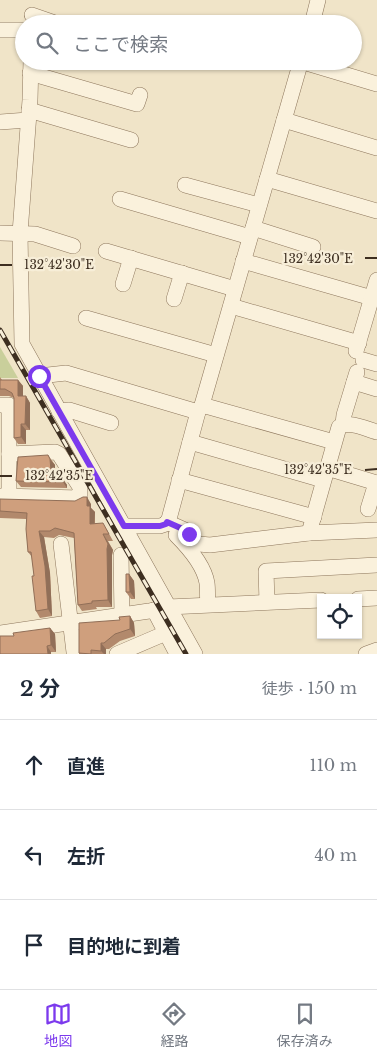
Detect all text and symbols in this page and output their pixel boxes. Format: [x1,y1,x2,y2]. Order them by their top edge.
search box [15,15,362,70]
icon: search [33,29,61,57]
text: ここで検索 [73,33,168,56]
text: 132°42'30"E [283,251,353,266]
text: 132°42'30"E [24,257,94,272]
route start [28,365,51,388]
text: 132°42'35"E [284,462,352,477]
text: 132°42'35"E [25,468,93,483]
route end [178,523,201,546]
map controls [317,594,362,639]
button: locate [317,594,362,639]
text: 2 分 [20,676,60,702]
text: 徒歩 · 150 m [262,678,357,698]
icon: ahead [20,751,48,779]
text: 直進 [67,755,105,778]
text: 110 m [310,755,357,775]
icon: left [20,841,48,869]
text: 左折 [67,845,105,868]
text: 40 m [314,845,357,865]
icon: arrive [20,931,48,959]
text: 目的地に到着 [67,935,181,958]
tab: 地図 [44,1000,72,1050]
tab: 経路 [160,1000,188,1050]
tab: 保存済み [277,1000,333,1050]

